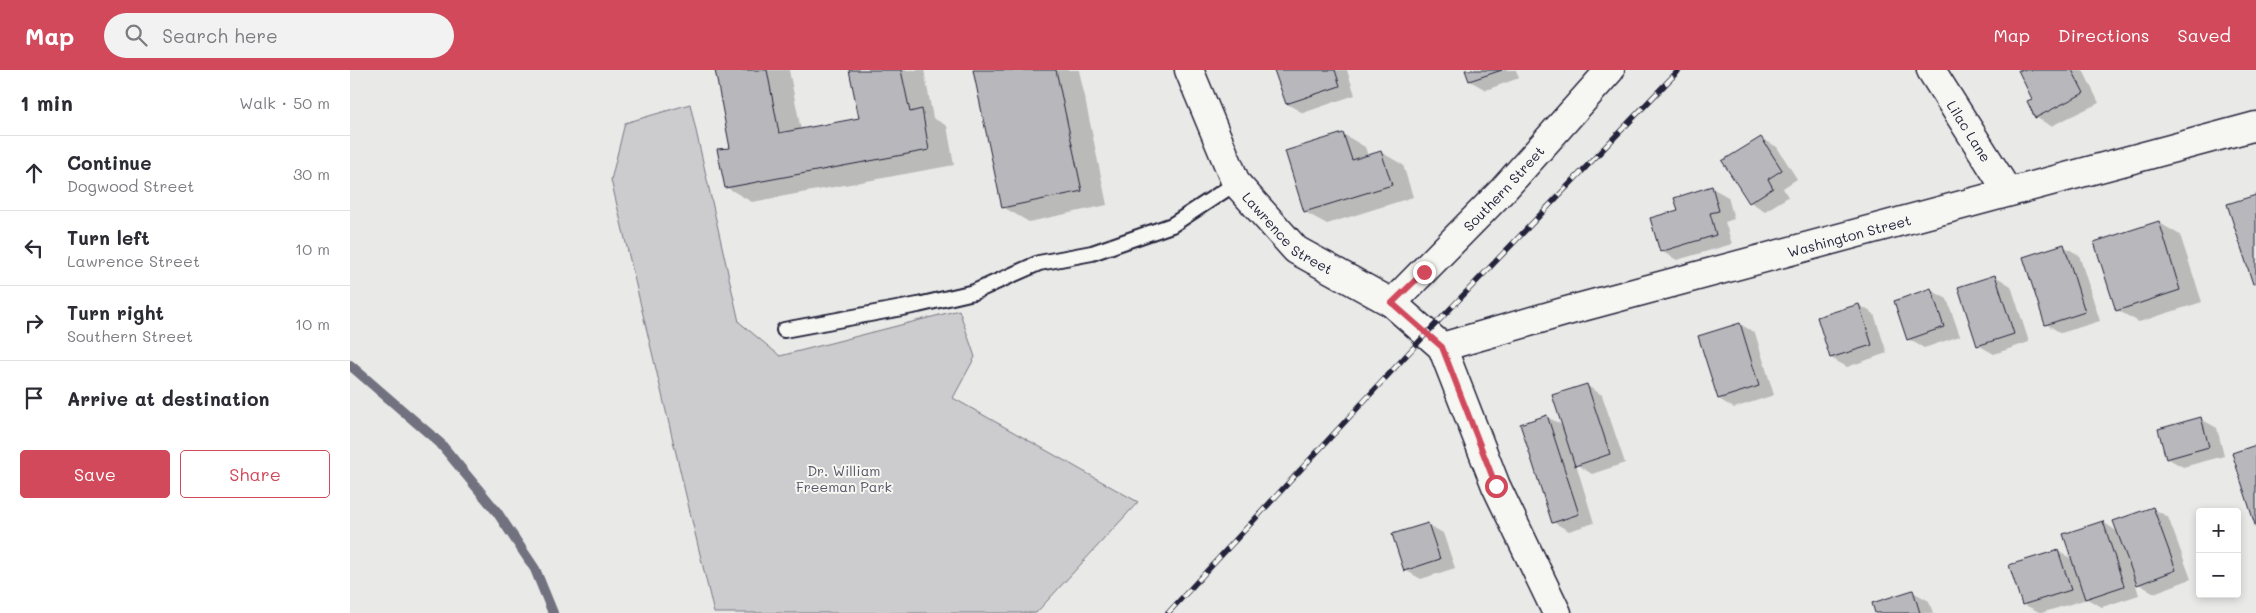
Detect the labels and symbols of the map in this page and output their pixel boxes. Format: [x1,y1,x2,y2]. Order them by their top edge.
street label: Lilac Lane [1943,97,1996,165]
street label: Southern Street [1459,141,1548,235]
street label: Lawrence Street [1239,187,1336,278]
street label: Washington Street [1785,210,1913,261]
route end [1413,261,1436,284]
park label: Dr. William Freeman Park [796,461,892,496]
route start [1485,475,1508,498]

